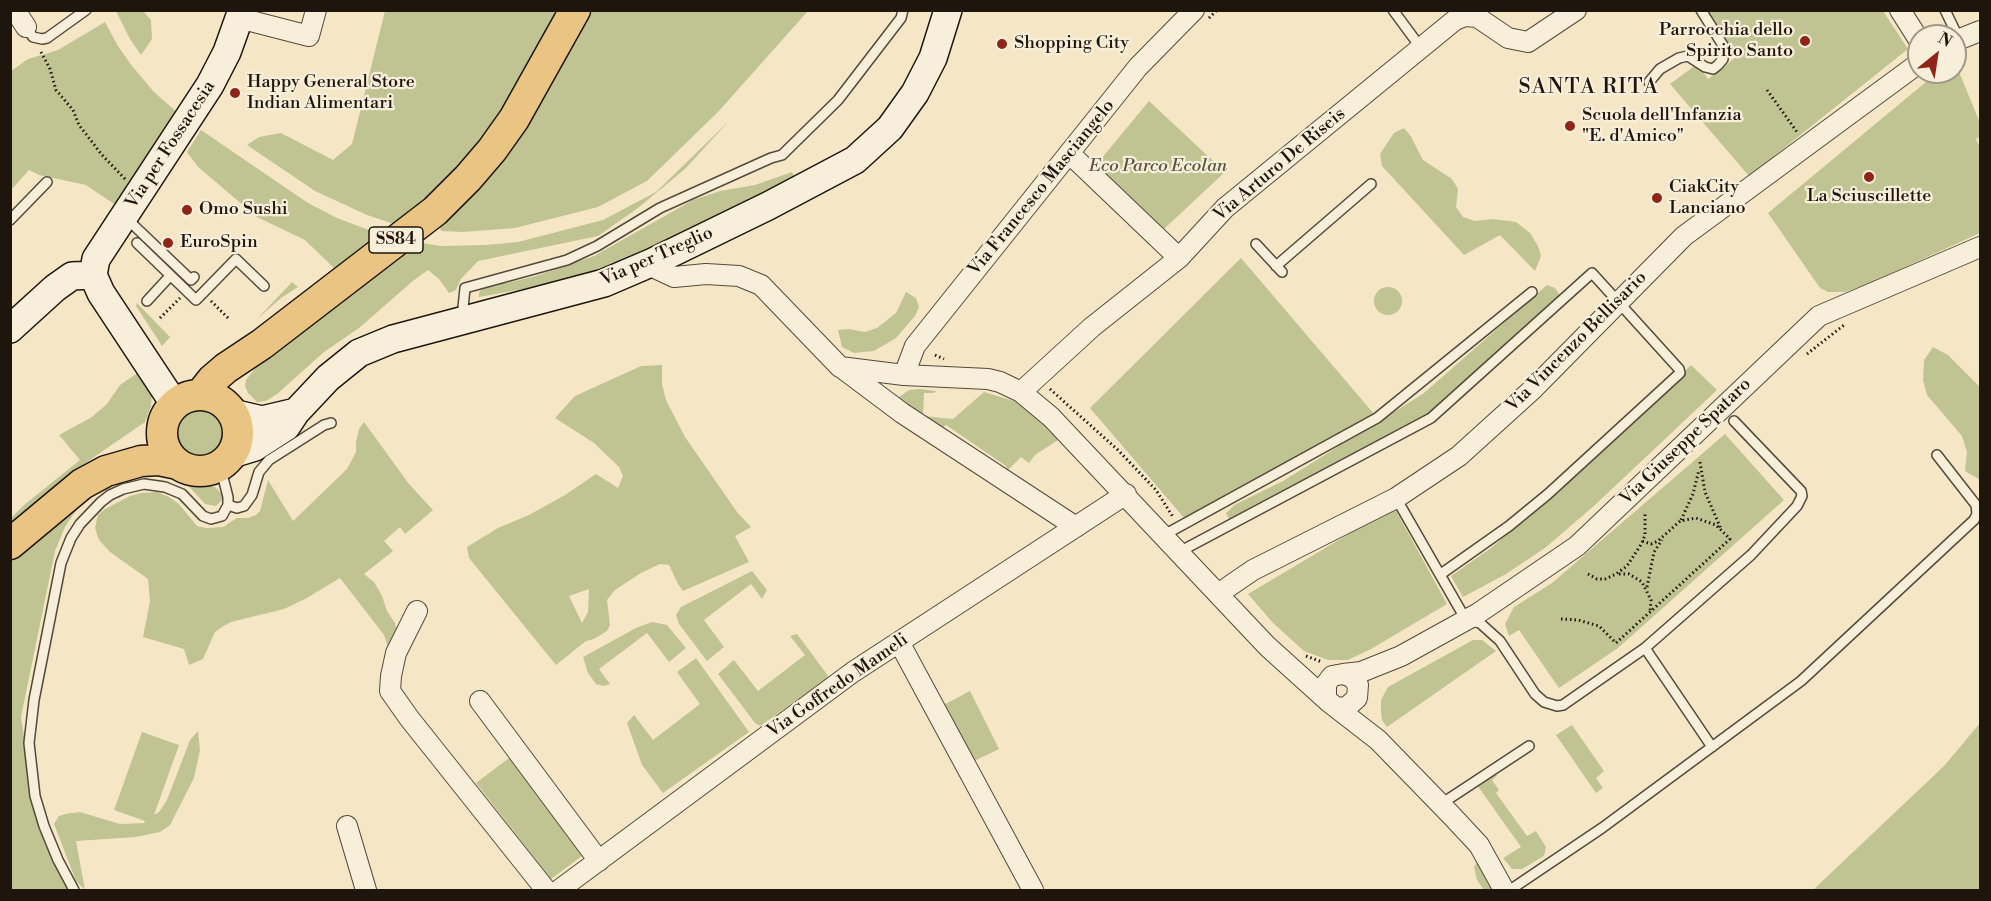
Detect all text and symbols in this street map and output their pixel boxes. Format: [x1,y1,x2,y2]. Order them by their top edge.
place label: Parrocchia dello Spirito Santo [1659,20,1793,63]
north arrow [1907,24,1967,84]
text: N [1935,28,1955,52]
place label: Shopping City [1014,33,1129,55]
marker: Parrocchia dello Spirito Santo [1798,34,1812,48]
marker: Shopping City [995,37,1009,51]
place label: Happy General Store Indian Alimentari [247,72,415,115]
district label: SANTA RITA [1519,75,1659,101]
street label: Via per Fossacesia [122,77,220,213]
marker: Happy General Store Indian Alimentari [228,86,242,100]
street label: Via Francesco Masciangelo [964,96,1120,280]
street label: Via Arturo De Riseis [1210,104,1350,226]
place label: Scuola dell'Infanzia "E. d'Amico" [1582,105,1742,148]
marker: Scuola dell'Infanzia "E. d'Amico" [1563,119,1577,133]
park label: Eco Parco Ecolan [1089,156,1227,178]
marker: La Sciuscillette [1862,170,1876,184]
place label: CiakCity Lanciano [1669,177,1746,219]
place label: La Sciuscillette [1807,186,1931,208]
marker: CiakCity Lanciano [1650,191,1664,205]
place label: Omo Sushi [199,199,288,221]
marker: Omo Sushi [180,203,194,217]
street label: Via per Treglio [597,223,717,291]
road number: SS84 [369,227,423,253]
place label: EuroSpin [180,232,258,254]
marker: EuroSpin [161,236,175,250]
street label: Via Vincenzo Bellisario [1502,267,1652,417]
street label: Via Giuseppe Spataro [1616,374,1756,510]
street label: Via Goffredo Mameli [763,629,913,743]

